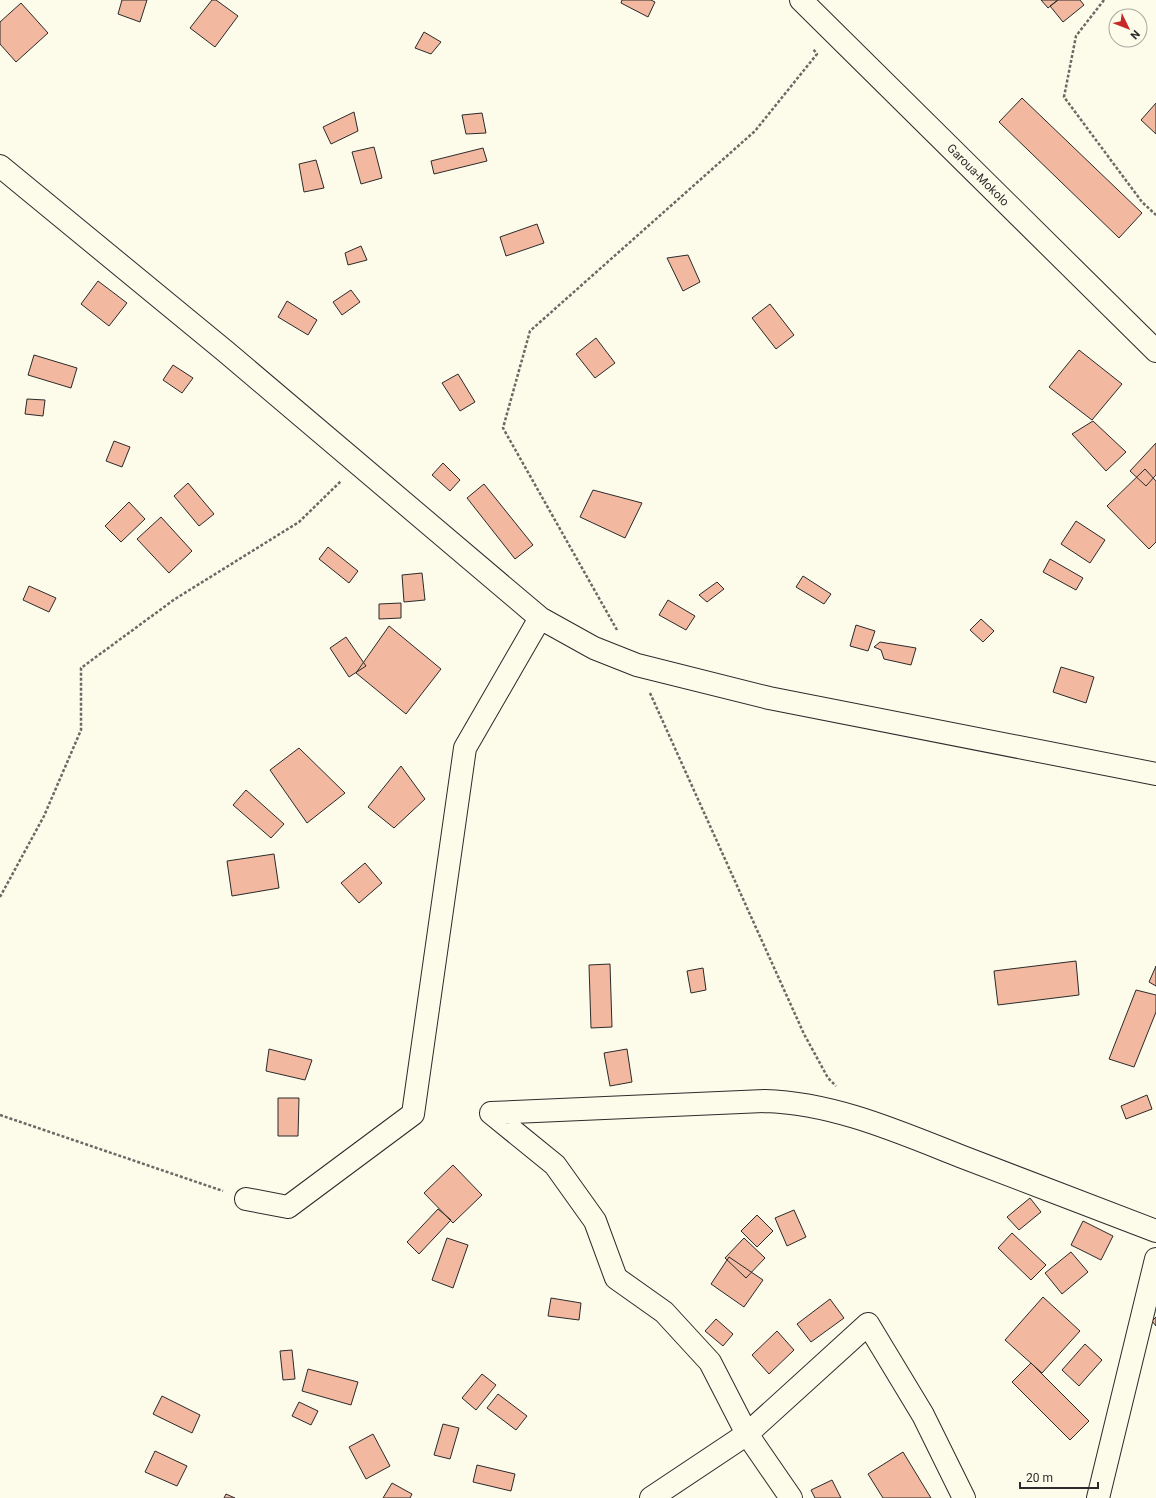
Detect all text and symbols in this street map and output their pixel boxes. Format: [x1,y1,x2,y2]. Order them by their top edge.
north arrow [1108,8,1148,48]
text: N [1127,27,1142,42]
street label: Garoua-Mokolo [944,141,1012,209]
scale bar [1020,1464,1098,1490]
text: 20 m [1026,1471,1053,1485]

